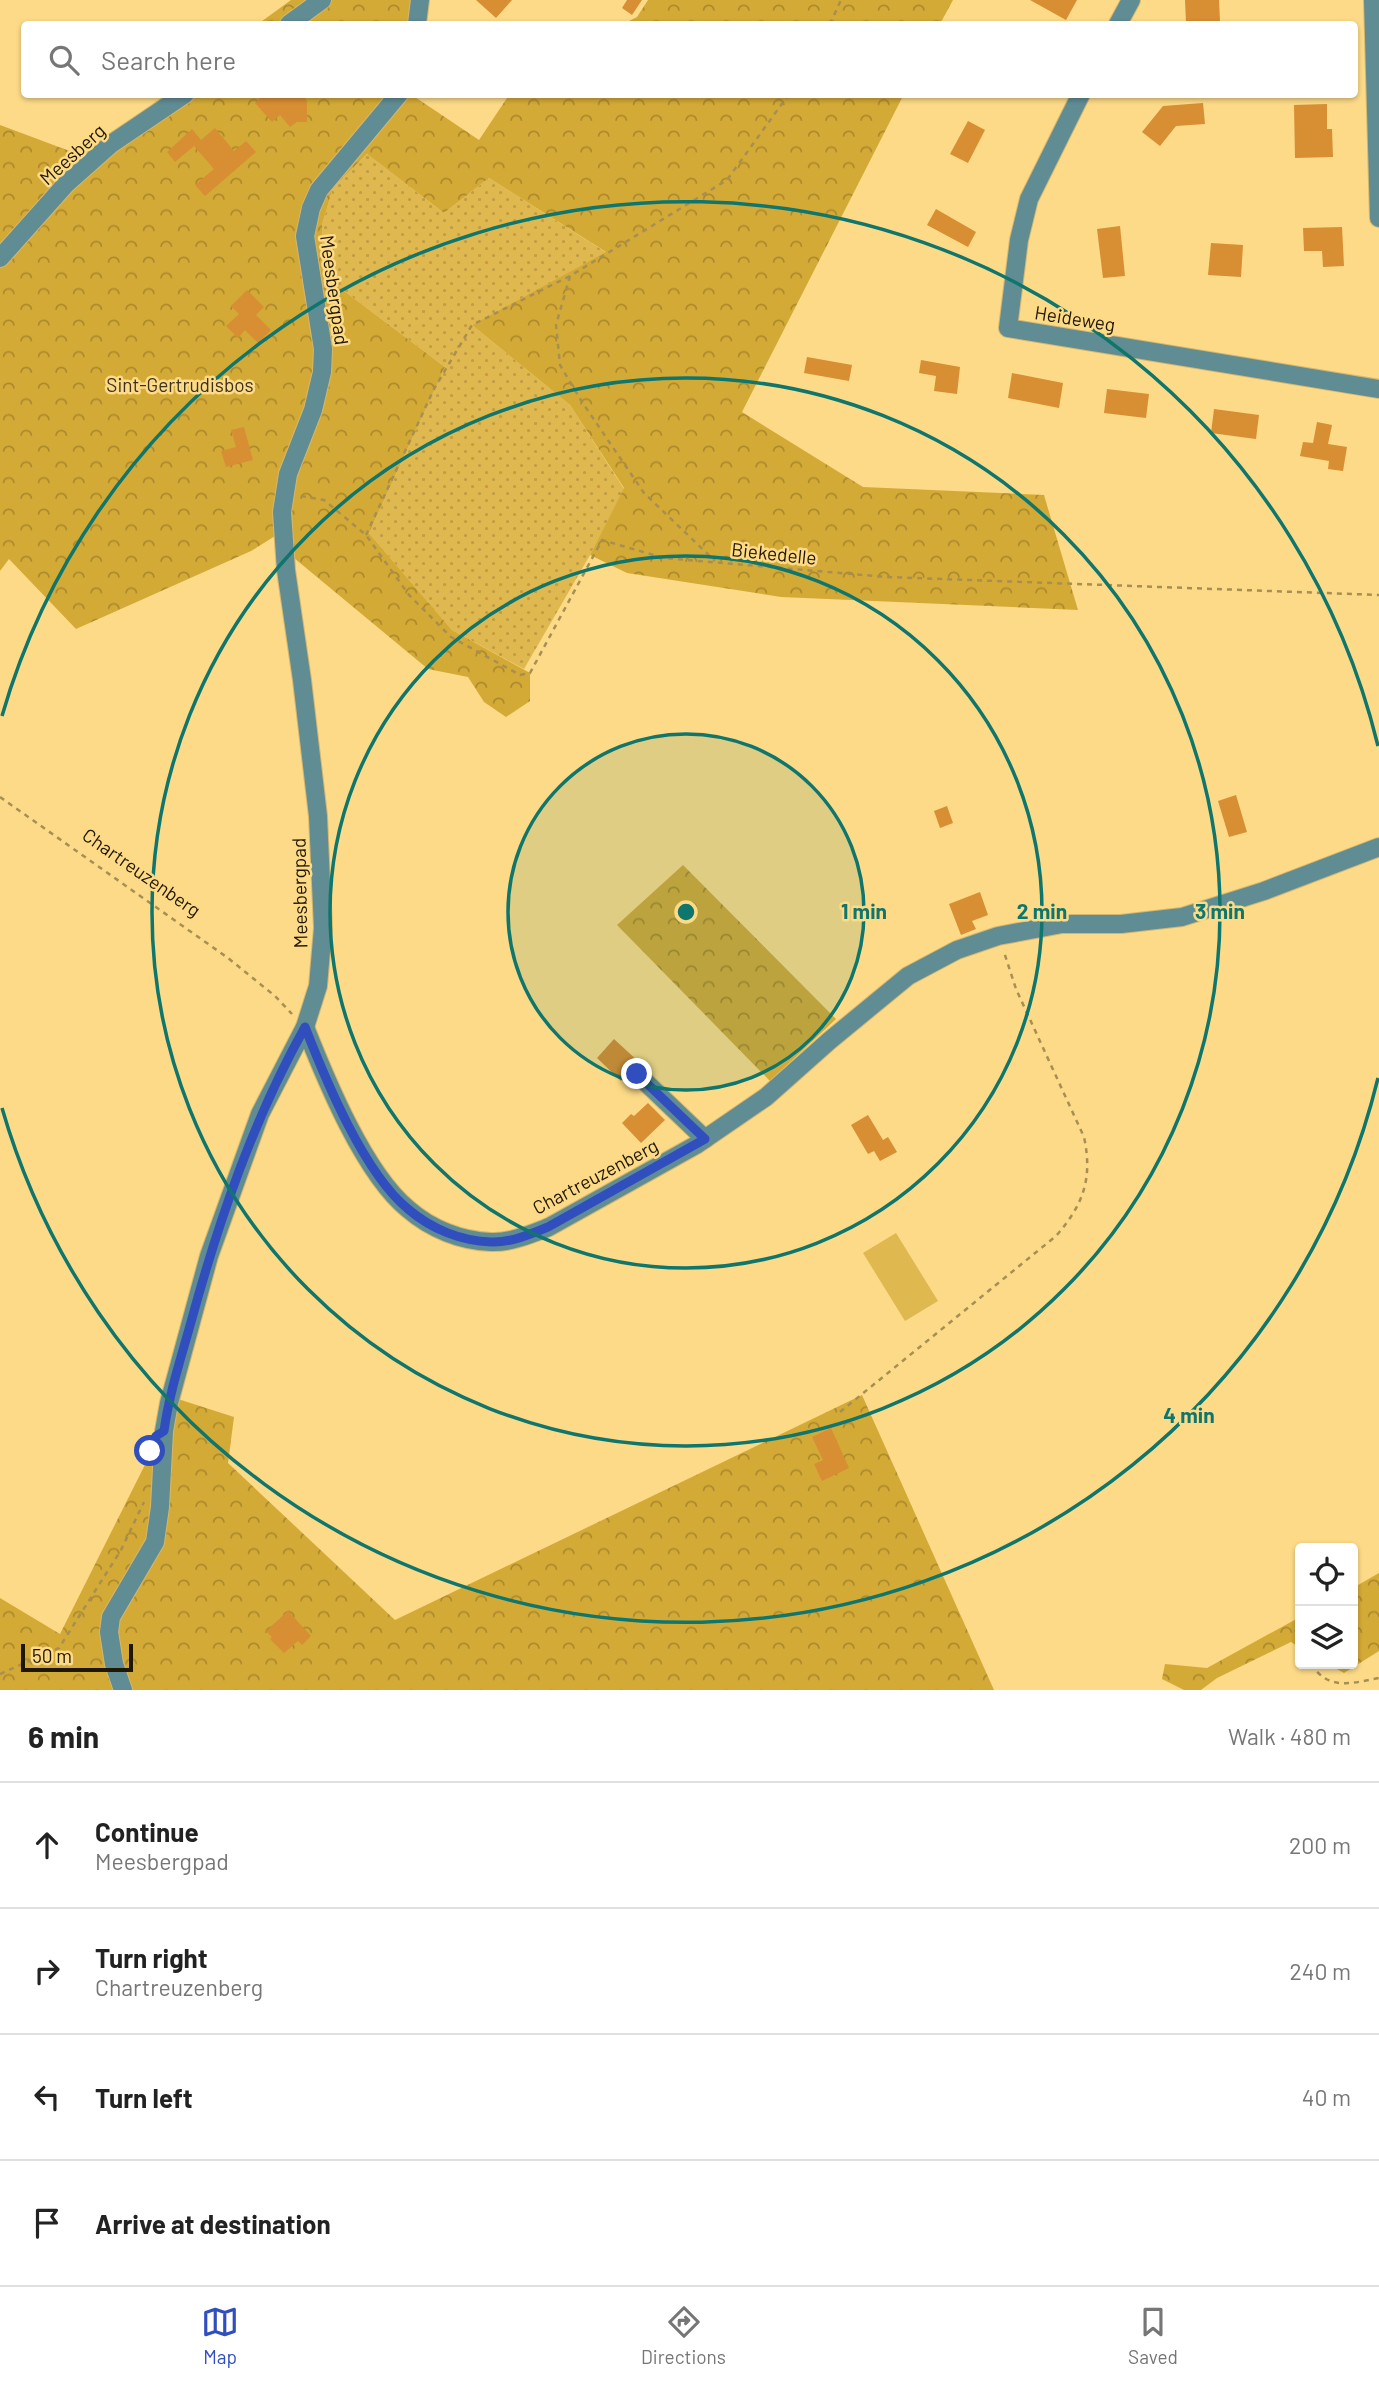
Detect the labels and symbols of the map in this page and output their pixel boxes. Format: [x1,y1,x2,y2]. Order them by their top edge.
street label: Meesberg [35,119,109,189]
street label: Meesbergpad [316,234,354,346]
street label: Heideweg [1033,300,1117,336]
park label: Sint-Gertrudisbos [106,373,254,396]
street label: Biekedelle [730,537,818,569]
street label: Chartreuzenberg [79,823,205,921]
street label: Meesbergpad [287,838,311,948]
text: 1 min [841,898,887,923]
text: 2 min [1017,898,1067,923]
text: 3 min [1195,898,1245,923]
centre of rings [674,900,698,924]
route end [621,1058,652,1089]
street label: Chartreuzenberg [528,1133,662,1219]
text: 4 min [1163,1402,1215,1427]
route start [134,1435,165,1466]
scale bar [21,1641,133,1673]

